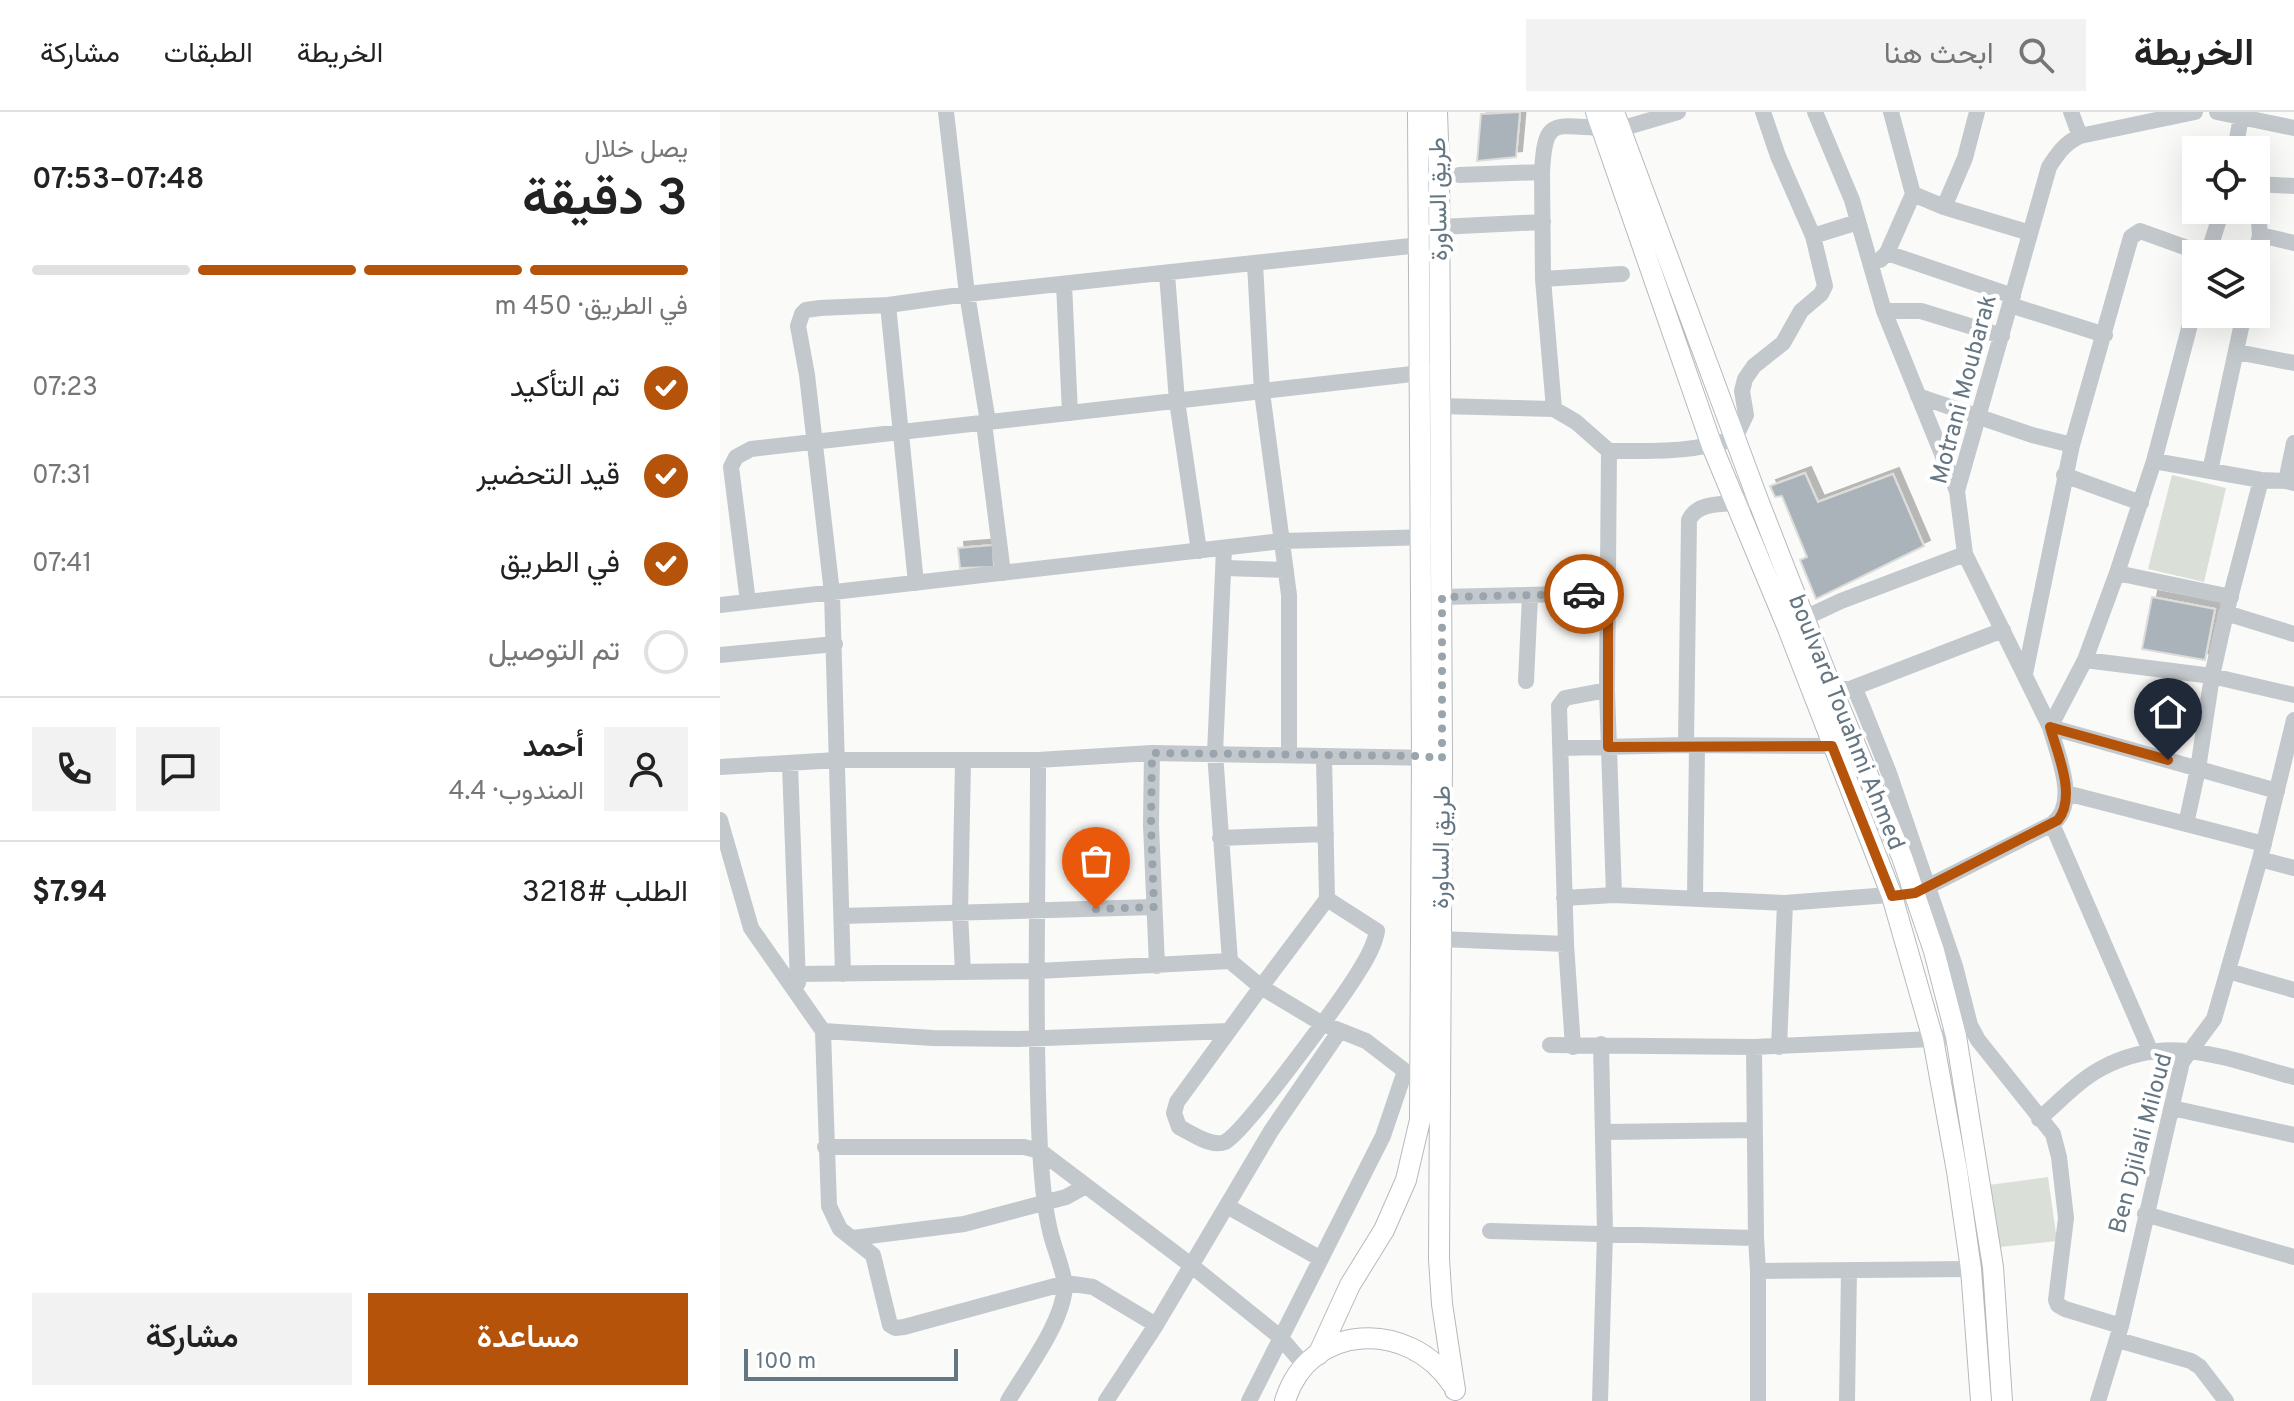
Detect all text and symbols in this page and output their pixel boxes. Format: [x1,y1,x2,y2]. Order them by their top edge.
search box [1526,19,2086,91]
text: الخريطة [2134,31,2254,80]
icon: search [2014,33,2058,77]
text: مشاركة [40,37,120,73]
text: الطبقات [164,37,253,73]
text: الخريطة [297,37,383,73]
text: ابحث هنا [1884,37,1994,74]
text: يصل خلال [584,134,688,167]
map controls [2182,136,2270,328]
button: locate [2182,136,2270,224]
street label: طريق الساورة [1424,137,1456,261]
text: 07:48–07:53 [32,162,204,199]
text: 3 دقيقة [522,168,688,234]
button: layers [2182,240,2270,328]
text: في الطريق · 450 m [495,291,688,324]
street label: Motrani Moubarak [1925,292,2005,488]
icon: check [644,366,688,410]
text: تم التأكيد [510,370,620,407]
text: 07:23 [32,372,98,405]
icon: check [644,454,688,498]
text: قيد التحضير [476,458,620,495]
text: 07:31 [32,460,92,493]
icon: check [644,542,688,586]
text: في الطريق [500,546,620,583]
text: 07:41 [32,548,92,581]
courier [1544,554,1624,634]
icon: car [1562,572,1606,616]
street label: boulvard Touahmi Ahmed [1780,591,1910,855]
text: تم التوصيل [488,634,620,671]
pin [2134,678,2202,760]
icon: home [2146,690,2190,734]
button: phone [32,727,116,811]
button: chat [136,727,220,811]
button: person [604,727,688,811]
text: أحمد [522,730,584,767]
text: المندوب · 4.4 [448,776,584,809]
street label: طريق الساورة [1427,785,1459,909]
pin [1062,827,1130,909]
icon: bag [1074,839,1118,883]
text: $7.94 [32,875,107,912]
text: الطلب #3218 [522,875,688,912]
street label: Ben Djilali Miloud [2103,1050,2180,1237]
button: مشاركة [32,1293,352,1385]
button: مساعدة [368,1293,688,1385]
scale bar [744,1345,958,1381]
text: 100 m [756,1349,816,1376]

